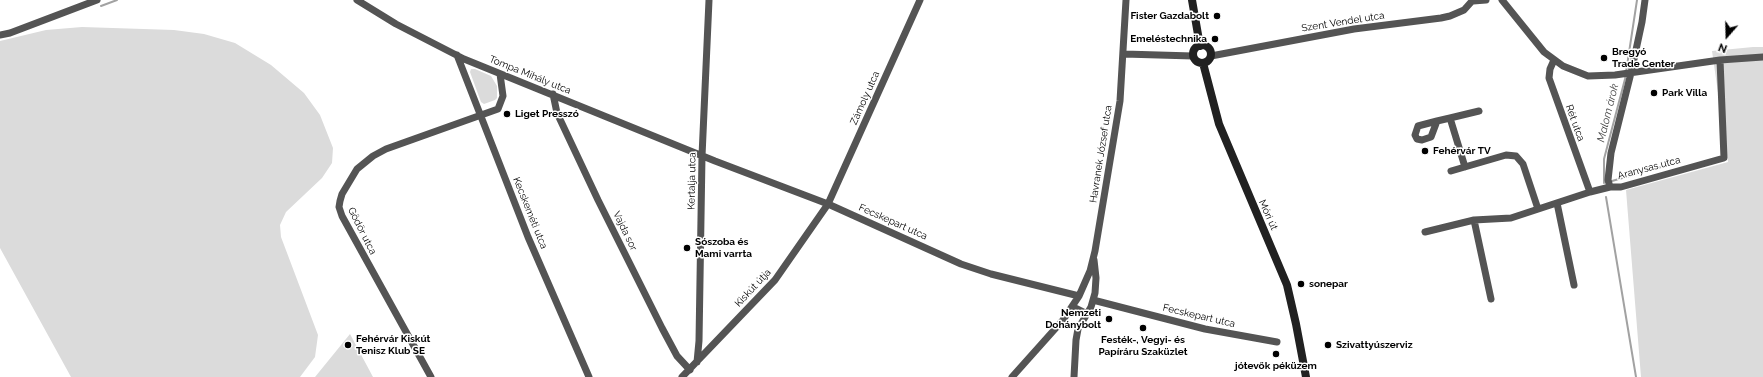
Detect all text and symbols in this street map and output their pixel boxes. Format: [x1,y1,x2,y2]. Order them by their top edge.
place label: Fister Gazdabolt [1130,10,1209,22]
street label: Szent Vendel utca [1301,10,1385,34]
marker: Fister Gazdabolt [1212,11,1222,21]
north arrow [1707,16,1747,56]
place label: Emeléstechnika [1130,33,1207,45]
marker: Emeléstechnika [1210,34,1220,44]
text: N [1717,40,1729,55]
place label: Bregyó Trade Center [1612,46,1675,70]
street label: Tompa Mihály utca [487,53,573,97]
marker: Bregyó Trade Center [1599,53,1609,63]
street label: Zámoly utca [848,69,882,127]
water label: Malom árok [1594,82,1622,144]
place label: Park Villa [1662,87,1707,99]
marker: Park Villa [1649,88,1659,98]
street label: Rét utca [1563,103,1587,143]
street label: Havranek József utca [1087,104,1115,204]
place label: Liget Presszó [515,108,579,120]
marker: Liget Presszó [502,109,512,119]
place label: Fehérvár TV [1433,145,1491,157]
marker: Fehérvár TV [1420,146,1430,156]
street label: Kertalja utca [685,152,699,210]
street label: Aranysas utca [1616,154,1682,182]
street label: Kecskeméti utca [510,175,550,251]
street label: Móri út [1256,198,1280,232]
street label: Fecskepart utca [857,202,929,242]
street label: Gödör utca [345,205,379,257]
street label: Vajda sor [610,209,640,253]
place label: Sószoba és Mami varrta [695,236,752,260]
marker: Sószoba és Mami varrta [682,243,692,253]
street label: Kiskút útja [732,267,774,309]
place label: sonepar [1309,278,1348,290]
marker: sonepar [1296,279,1306,289]
street label: Fecskepart utca [1162,302,1236,330]
place label: Nemzeti Dohánybolt [1045,307,1101,330]
marker: Nemzeti Dohánybolt [1104,314,1114,324]
marker: Festék-, Vegyi- és Papíráru Szaküzlet [1138,323,1148,333]
place label: Fehérvár Kiskút Tenisz Klub SE [356,333,430,356]
place label: Festék-, Vegyi- és Papíráru Szaküzlet [1098,334,1188,358]
place label: Szivattyúszerviz [1336,339,1413,351]
marker: Fehérvár Kiskút Tenisz Klub SE [343,340,353,350]
marker: Szivattyúszerviz [1323,340,1333,350]
marker: jótevők péküzem [1271,349,1281,359]
place label: jótevők péküzem [1235,360,1317,372]

